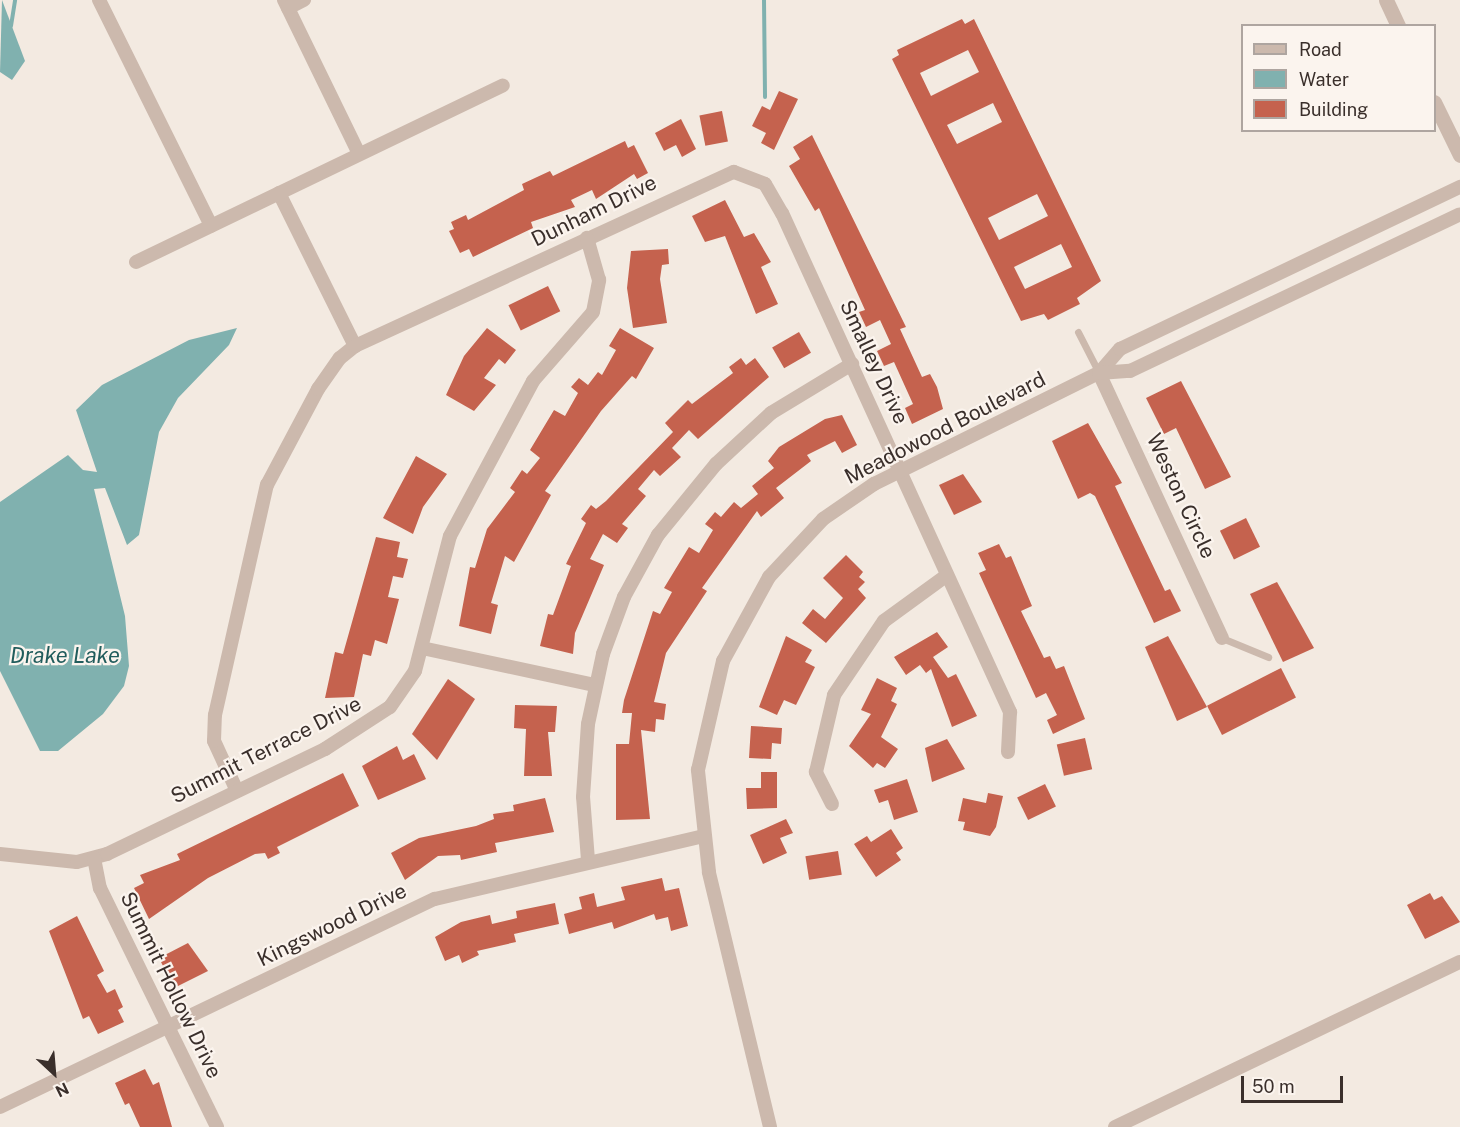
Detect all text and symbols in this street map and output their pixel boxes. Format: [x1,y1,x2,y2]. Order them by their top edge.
legend [1241,24,1436,132]
text: Road [1299,39,1342,60]
text: Water [1299,69,1349,90]
text: Building [1299,99,1368,120]
street label: Dunham Drive [527,170,661,252]
street label: Smalley Drive [834,296,914,428]
street label: Meadowood Boulevard [840,366,1050,490]
street label: Weston Circle [1141,429,1221,563]
water label: Drake Lake [10,643,120,669]
street label: Summit Terrace Drive [167,691,365,809]
street label: Kingswood Drive [253,878,411,972]
street label: Summit Hollow Drive [115,888,227,1082]
north arrow [24,1043,84,1103]
scale bar [1244,1064,1346,1102]
text: 50 m [1252,1076,1295,1097]
text: N [52,1078,72,1101]

